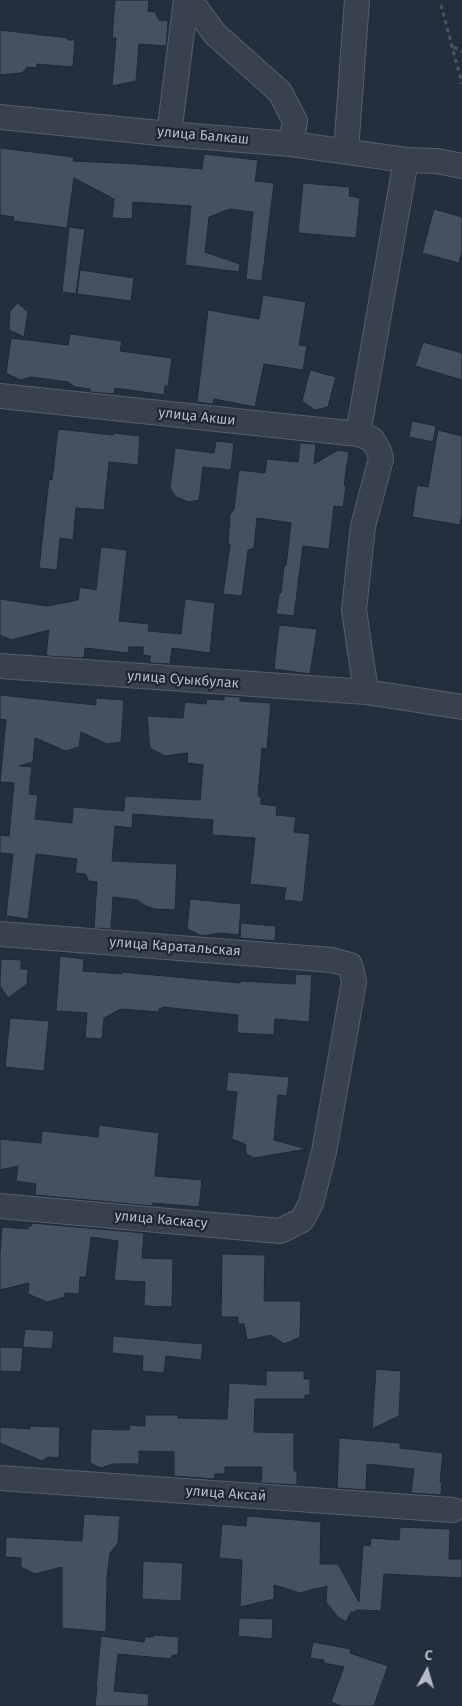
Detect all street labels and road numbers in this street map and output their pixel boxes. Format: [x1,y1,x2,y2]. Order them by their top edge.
street label: улица Балкаш [156,124,250,148]
street label: улица Акши [158,405,236,429]
street label: улица Суыкбулак [127,668,239,692]
street label: улица Каратальская [109,934,241,960]
street label: улица Каскасу [114,1208,208,1232]
street label: улица Аксай [185,1483,267,1505]

